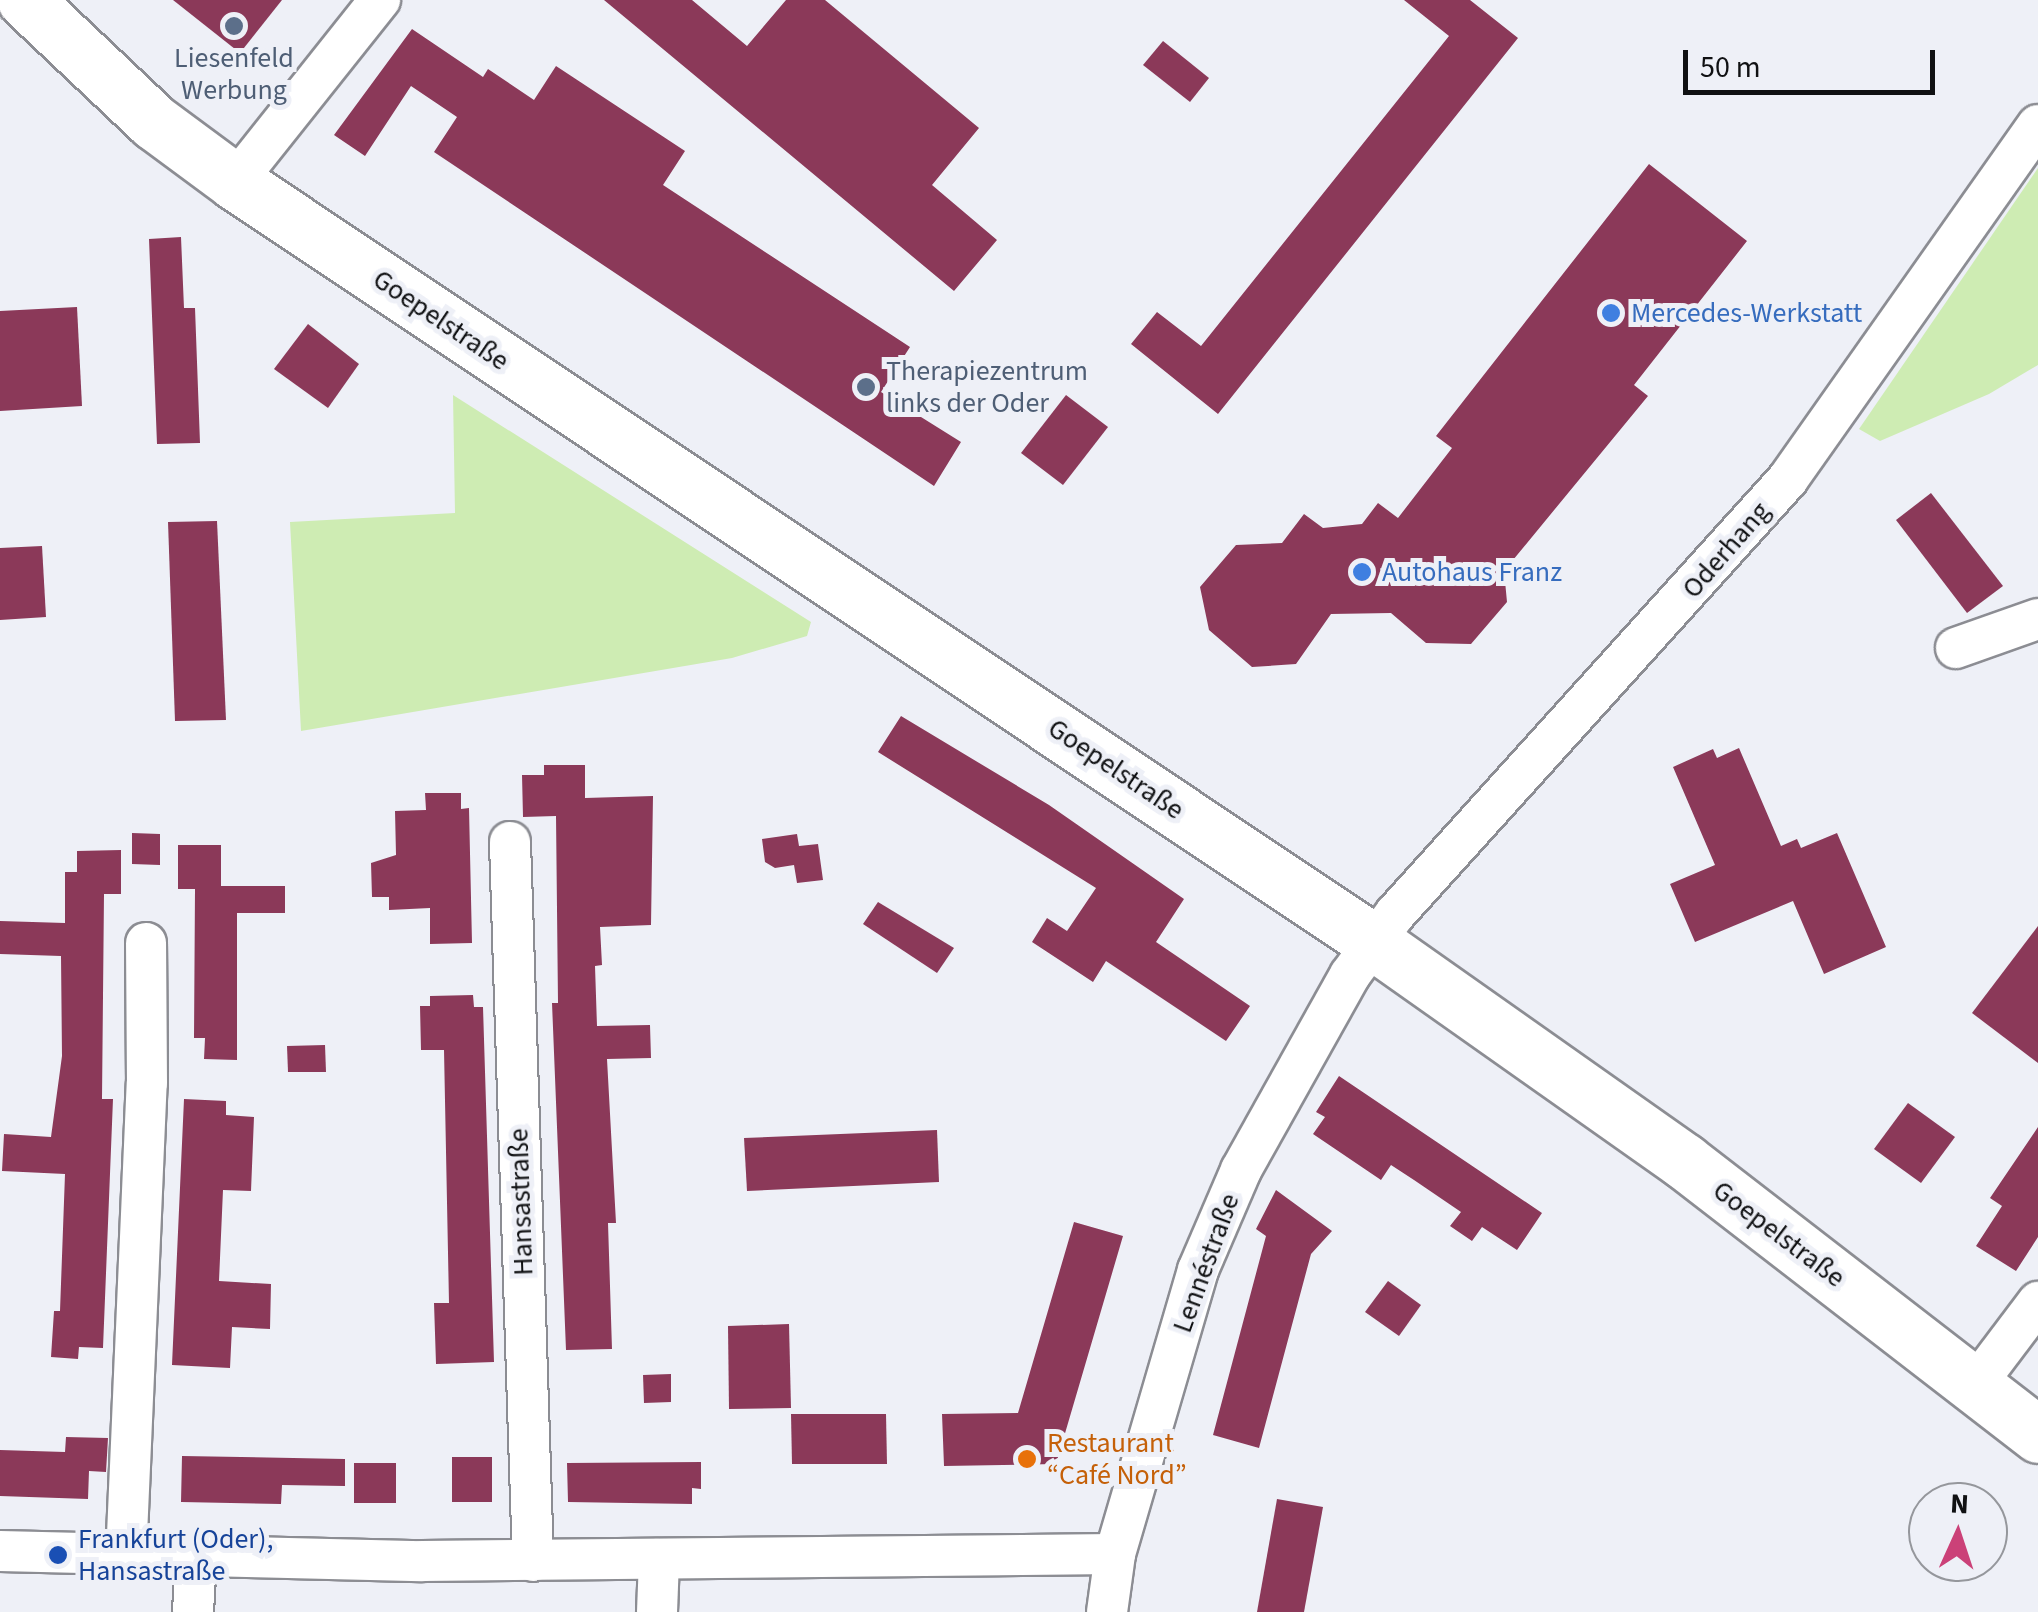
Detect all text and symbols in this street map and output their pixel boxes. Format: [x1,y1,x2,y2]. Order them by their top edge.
marker: Liesenfeld Werbung [223,15,245,37]
scale bar [1688,30,1940,92]
place label: Liesenfeld Werbung [174,41,294,107]
text: 50 m [1700,46,1761,89]
street label: Goepelstraße [367,262,515,378]
place label: Mercedes-Werkstatt [1631,296,1862,330]
marker: Mercedes-Werkstatt [1600,302,1622,324]
place label: Therapiezentrum links der Oder [886,354,1088,420]
marker: Therapiezentrum links der Oder [855,376,877,398]
street label: Oderhang [1675,495,1777,605]
place label: Autohaus Franz [1382,555,1562,589]
marker: Autohaus Franz [1351,561,1373,583]
street label: Goepelstraße [1042,711,1190,827]
street label: Hansastraße [502,1128,540,1276]
street label: Goepelstraße [1706,1173,1852,1295]
street label: Lennéstraße [1165,1189,1247,1337]
place label: Restaurant “Café Nord” [1047,1426,1187,1492]
marker: Restaurant “Café Nord” [1016,1448,1038,1470]
north arrow [1908,1482,2008,1582]
text: N [1949,1484,1970,1524]
place label: Frankfurt (Oder), Hansastraße [78,1522,273,1588]
marker: Frankfurt (Oder), Hansastraße [47,1544,69,1566]

